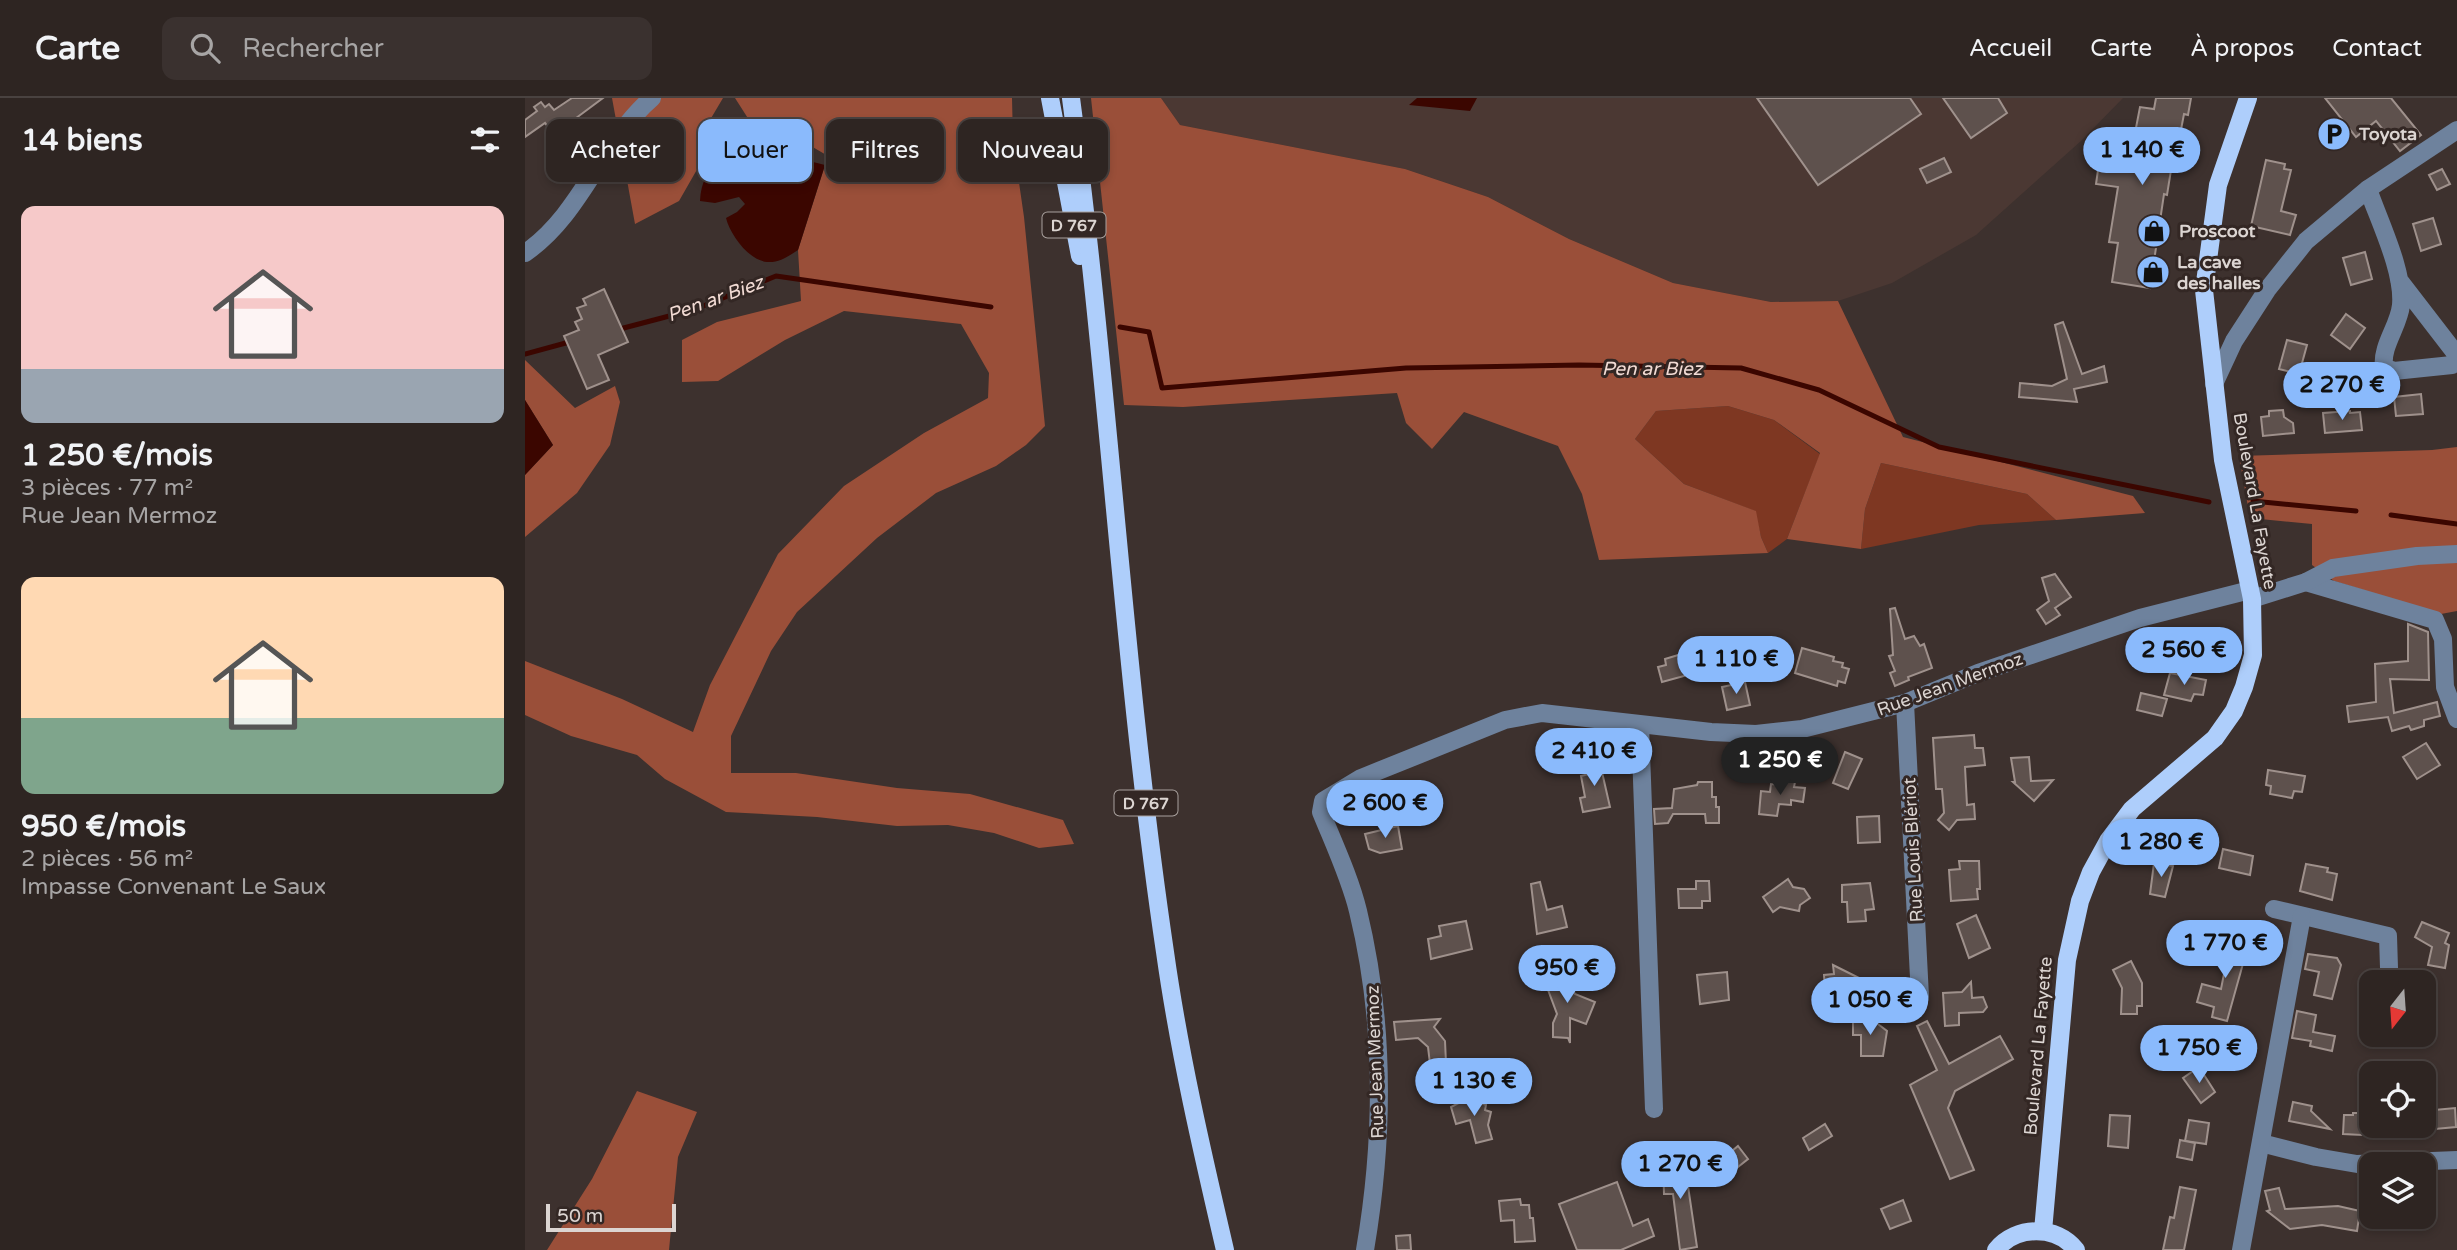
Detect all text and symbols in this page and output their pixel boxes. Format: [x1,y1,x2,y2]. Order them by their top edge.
search box [162,17,652,80]
text: Carte [35,29,120,68]
icon: search [186,29,224,67]
text: Rechercher [242,33,384,64]
text: Accueil [1969,34,2052,63]
text: Carte [2090,34,2152,63]
text: À propos [2190,34,2294,63]
text: Contact [2332,34,2422,63]
parking icon: Toyota [2315,115,2353,153]
chip: Acheter [546,119,684,182]
chip: Louer [698,119,812,182]
chip: Filtres [826,119,944,182]
chip: Nouveau [958,119,1108,182]
icon: filters [466,121,504,159]
text: 14 biens [21,122,143,159]
place label: Toyota [2358,123,2417,145]
pin: 1 140 € [2077,127,2207,187]
text: 1 140 € [2099,136,2185,164]
road number: D 767 [1043,212,1105,238]
shop icon: Proscoot [2135,212,2173,250]
place label: Proscoot [2179,220,2255,242]
icon: home [200,251,326,377]
place label: La cave des halles [2177,251,2261,294]
shop icon: La cave des halles [2134,253,2172,291]
water label: Pen ar Biez [664,271,768,326]
water label: Pen ar Biez [1602,358,1704,380]
pin: 2 270 € [2277,362,2407,422]
text: 2 270 € [2299,371,2385,399]
street label: Boulevard La Fayette [2229,411,2281,591]
text: 1 250 €/mois [21,437,213,474]
text: 3 pièces · 77 m² [21,474,193,502]
text: Rue Jean Mermoz [21,502,217,530]
icon: home [200,622,326,748]
pin: 2 560 € [2119,628,2249,687]
pin: 1 110 € [1671,636,1801,696]
text: 2 560 € [2141,636,2227,664]
text: 1 110 € [1693,645,1779,673]
street label: Rue Jean Mermoz [1874,647,2026,721]
pin: 2 410 € [1529,728,1659,788]
text: 2 410 € [1551,737,1637,765]
pin: 1 250 € [1715,738,1845,797]
text: 1 250 € [1737,746,1823,774]
street label: Rue Louis Blériot [1898,777,1928,923]
pin: 2 600 € [1320,780,1450,840]
text: 2 600 € [1342,789,1428,817]
road number: D 767 [1115,790,1177,816]
text: 950 €/mois [21,808,186,845]
pin: 1 280 € [2096,820,2226,879]
text: 1 280 € [2118,828,2204,856]
text: 2 pièces · 56 m² [21,845,193,873]
text: Impasse Convenant Le Saux [21,873,326,901]
pin: 1 770 € [2160,920,2290,980]
text: 1 770 € [2182,929,2268,957]
pin: 950 € [1518,946,1616,1005]
text: 950 € [1535,954,1600,982]
street label: Boulevard La Fayette [2019,956,2057,1136]
north arrow [2359,970,2436,1046]
map controls [2359,970,2436,1229]
pin: 1 050 € [1805,978,1935,1037]
street label: Rue Jean Mermoz [1361,985,1389,1139]
text: 1 050 € [1827,986,1913,1014]
pin: 1 750 € [2134,1026,2264,1085]
text: 1 750 € [2156,1034,2242,1062]
pin: 1 130 € [1409,1058,1539,1118]
button: locate [2359,1061,2436,1138]
text: 1 130 € [1431,1067,1517,1095]
pin: 1 270 € [1615,1142,1745,1201]
text: 1 270 € [1637,1150,1723,1178]
button: layers [2359,1152,2436,1229]
scale bar [546,1201,675,1233]
text: 50 m [557,1205,603,1227]

